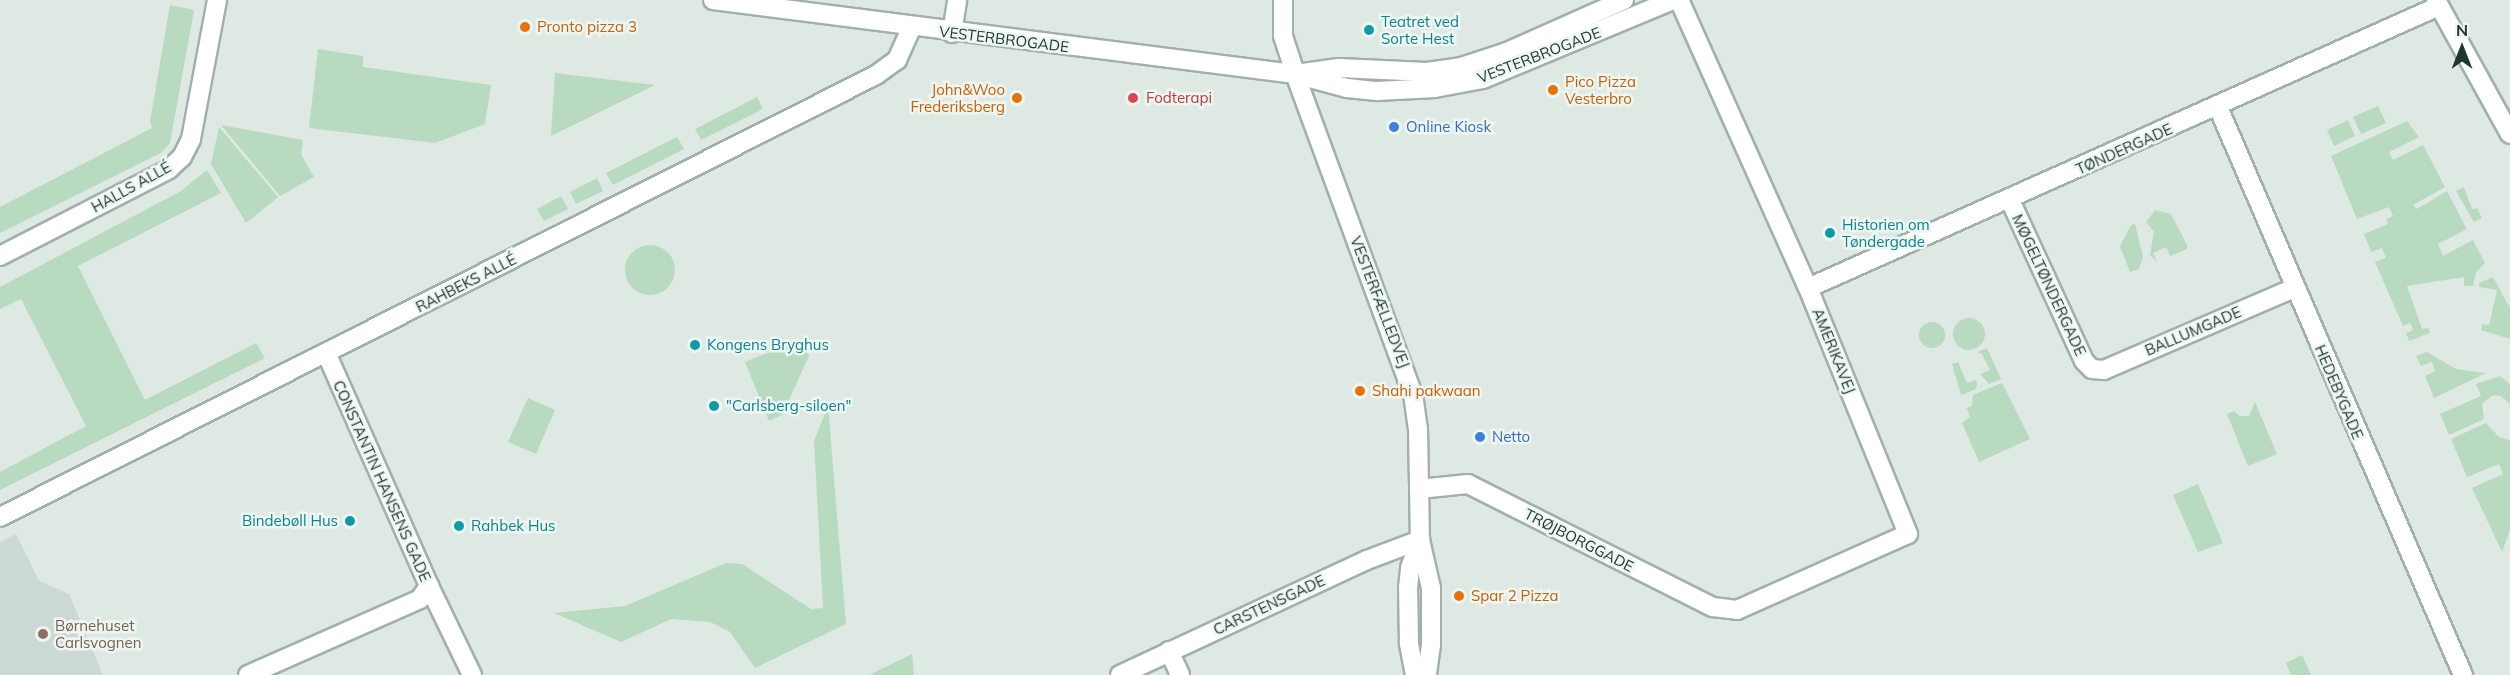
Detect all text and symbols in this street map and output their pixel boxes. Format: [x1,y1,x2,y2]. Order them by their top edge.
place label: Teatret ved Sorte Hest [1381,12,1459,47]
place label: Pronto pizza 3 [537,18,637,36]
north arrow [2432,18,2492,78]
marker: Pronto pizza 3 [518,20,532,34]
text: N [2456,20,2468,40]
street label: VESTERBROGADE [938,22,1070,56]
marker: Teatret ved Sorte Hest [1362,23,1376,37]
street label: VESTERBROGADE [1475,23,1603,87]
place label: Pico Pizza Vesterbro [1565,72,1636,107]
place label: John&Woo Frederiksberg [910,80,1005,115]
marker: Pico Pizza Vesterbro [1546,83,1560,97]
marker: Fodterapi [1124,89,1142,107]
place label: Fodterapi [1146,89,1212,107]
marker: John&Woo Frederiksberg [1010,91,1024,105]
place label: Online Kiosk [1406,118,1491,136]
marker: Online Kiosk [1387,120,1401,134]
street label: TØNDERGADE [2073,120,2175,178]
street label: HALLS ALLÉ [88,158,174,216]
street label: MØGELTØNDERGADE [2008,211,2090,359]
place label: Historien om Tøndergade [1842,215,1930,250]
marker: Historien om Tøndergade [1823,226,1837,240]
street label: VESTERFÆLLEDVEJ [1347,234,1413,370]
street label: RAHBEKS ALLÉ [413,250,519,316]
street label: BALLUMGADE [2142,303,2244,359]
street label: AMERIKAVEJ [1809,306,1859,396]
place label: Kongens Bryghus [707,336,829,354]
marker: Kongens Bryghus [688,338,702,352]
street label: HEDEBYGADE [2311,342,2367,442]
street label: CONSTANTIN HANSENS GADE [329,378,435,584]
place label: Shahi pakwaan [1372,382,1481,400]
marker: Shahi pakwaan [1353,384,1367,398]
place label: "Carlsberg-siloen" [726,397,851,415]
marker: "Carlsberg-siloen" [707,399,721,413]
place label: Netto [1492,428,1530,446]
marker: Netto [1473,430,1487,444]
street label: TRØJBORGGADE [1521,505,1637,575]
place label: Bindebøll Hus [242,512,338,530]
marker: Bindebøll Hus [343,514,357,528]
place label: Rahbek Hus [471,517,556,535]
marker: Rahbek Hus [452,519,466,533]
street label: CARSTENSGADE [1210,571,1328,639]
place label: Spar 2 Pizza [1471,587,1558,605]
marker: Spar 2 Pizza [1452,589,1466,603]
place label: Børnehuset Carlsvognen [55,616,142,651]
marker: Børnehuset Carlsvognen [36,627,50,641]

